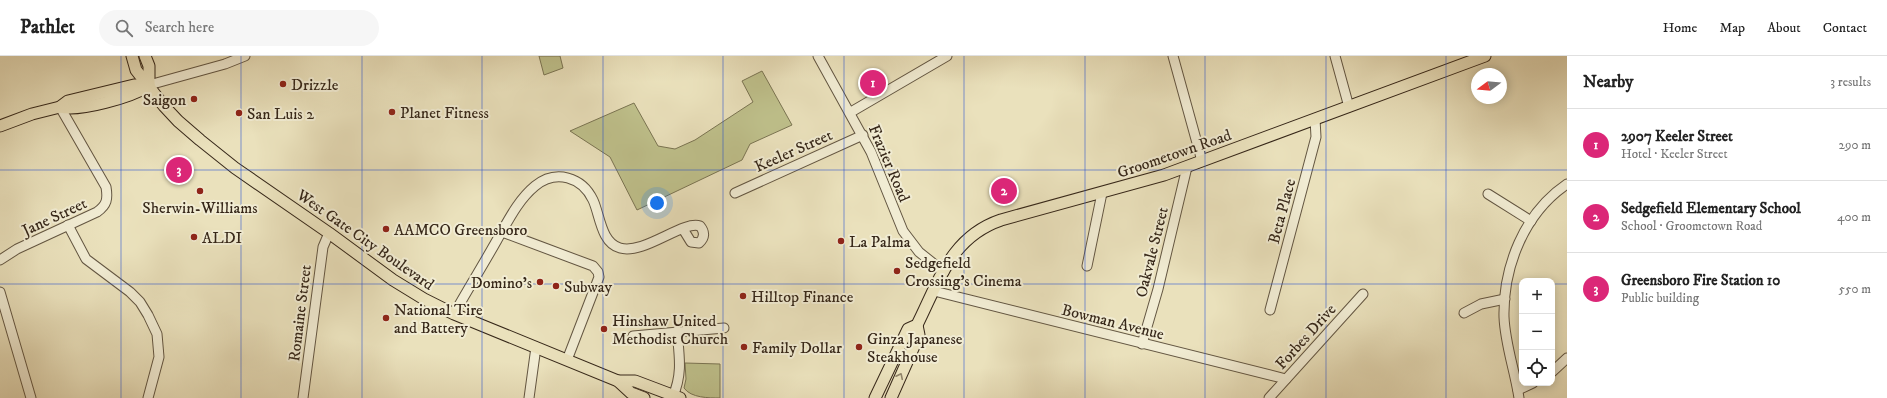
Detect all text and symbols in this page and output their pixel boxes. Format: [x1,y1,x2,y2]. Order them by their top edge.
search box [99,10,379,46]
text: Pathlet [20,16,75,39]
icon: search [113,17,135,39]
text: Search here [145,18,214,37]
text: Home [1663,19,1697,37]
text: Map [1719,19,1745,37]
text: About [1767,19,1801,37]
text: Contact [1823,19,1867,37]
pin: 1 [860,68,886,98]
north arrow [1471,68,1507,104]
text: Nearby [1583,71,1633,93]
text: 3 results [1830,74,1871,90]
place label: Drizzle [291,75,339,95]
marker: Drizzle [278,79,288,89]
place label: Saigon [143,90,187,110]
marker: Saigon [189,94,199,104]
place label: Planet Fitness [400,103,489,123]
place label: San Luis 2 [247,104,314,124]
marker: Planet Fitness [387,107,397,117]
marker: San Luis 2 [234,108,244,118]
street label: Frazier Road [864,122,914,205]
street label: Keeler Street [751,125,835,177]
street label: Groometown Road [1115,125,1234,183]
text: 2907 Keeler Street [1621,127,1733,146]
text: 1 [1594,137,1598,153]
text: 290 m [1839,137,1871,153]
text: Hotel · Keeler Street [1621,146,1728,162]
pin: 3 [166,155,192,185]
pin: 2 [991,176,1017,206]
street label: Beta Place [1264,176,1300,246]
street label: West Gate City Boulevard [292,184,438,295]
marker: Sherwin-Williams [195,186,205,196]
street label: Jane Street [17,193,90,241]
your location [647,193,667,213]
place label: Sherwin-Williams [142,198,258,218]
text: Sedgefield Elementary School [1621,199,1801,218]
street label: Oakvale Street [1131,205,1173,300]
text: 2 [1593,209,1599,225]
text: 400 m [1837,209,1871,225]
text: School · Groometown Road [1621,218,1762,234]
place label: AAMCO Greensboro [394,220,528,240]
marker: AAMCO Greensboro [381,224,391,234]
place label: ALDI [202,228,242,248]
marker: ALDI [189,232,199,242]
place label: La Palma [849,232,911,252]
marker: La Palma [836,236,846,246]
place label: Sedgefield Crossing's Cinema [905,253,1022,291]
street label: Romaine Street [284,264,316,363]
marker: Sedgefield Crossing's Cinema [892,266,902,276]
text: Greensboro Fire Station 10 [1621,271,1780,290]
place label: Domino's [471,273,532,293]
marker: Domino's [535,277,545,287]
place label: Subway [564,277,613,297]
map controls [1519,278,1555,386]
button: + [1519,278,1555,314]
marker: Subway [551,281,561,291]
text: 3 [1594,281,1598,297]
text: 550 m [1839,281,1871,297]
place label: Hilltop Finance [751,287,854,307]
text: Public building [1621,290,1699,306]
marker: Hilltop Finance [738,291,748,301]
street label: Forbes Drive [1271,299,1341,374]
place label: National Tire and Battery [394,300,483,338]
street label: Bowman Avenue [1059,300,1166,344]
place label: Hinshaw United Methodist Church [612,311,729,349]
marker: National Tire and Battery [381,313,391,323]
button: − [1519,314,1555,350]
marker: Hinshaw United Methodist Church [599,324,609,334]
place label: Ginza Japanese Steakhouse [867,329,963,367]
place label: Family Dollar [752,338,842,358]
marker: Family Dollar [739,342,749,352]
marker: Ginza Japanese Steakhouse [854,342,864,352]
button: locate [1519,350,1555,386]
one-way arrow [895,373,903,380]

